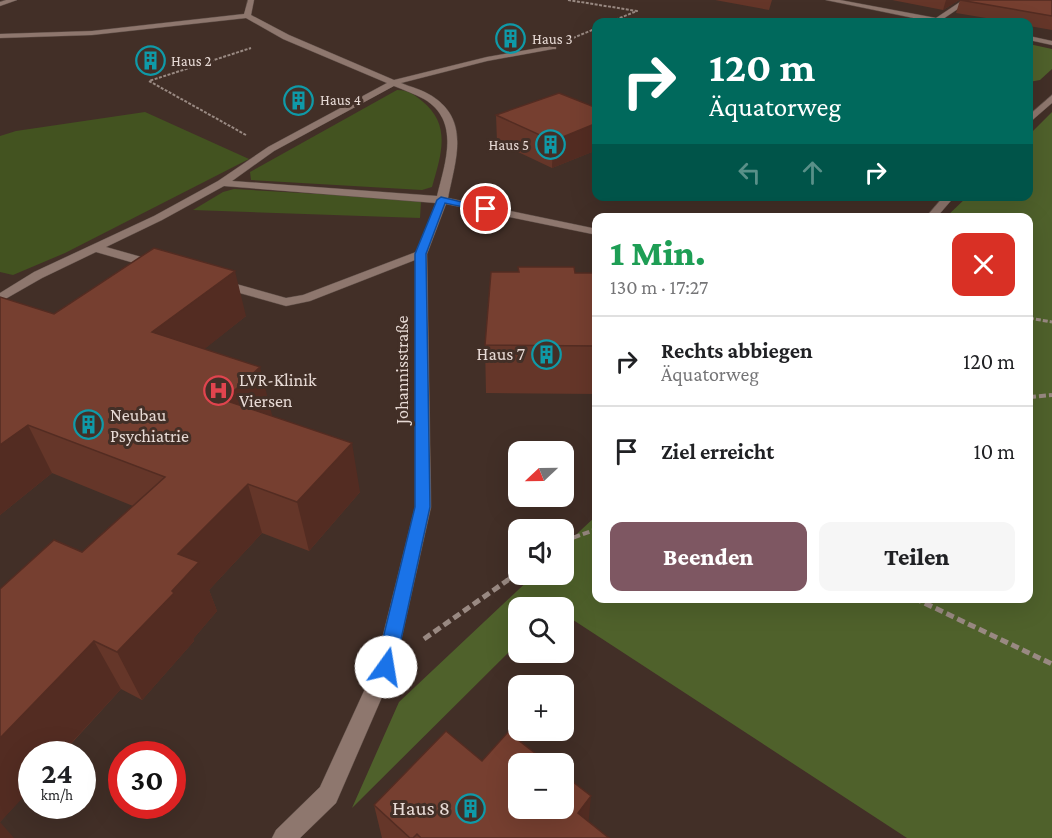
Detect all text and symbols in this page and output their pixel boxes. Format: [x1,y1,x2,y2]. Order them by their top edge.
building icon: Haus 3 [495,23,527,55]
place label: Haus 3 [532,31,573,47]
icon: right [610,42,688,120]
text: 120 m [709,43,815,90]
building icon: Haus 2 [134,45,166,77]
place label: Haus 2 [171,53,212,69]
building icon: Haus 4 [283,84,315,116]
place label: Haus 4 [320,92,361,108]
text: Äquatorweg [709,92,841,122]
building icon: Haus 5 [534,129,566,161]
place label: Haus 5 [488,137,529,153]
icon: left [733,156,766,189]
icon: ahead [796,156,829,189]
icon: right [859,156,892,189]
pin [460,183,511,234]
icon: arrive [469,192,502,225]
text: 1 Min. [610,233,706,273]
button: close [952,233,1015,296]
text: 130 m · 17:27 [610,276,708,298]
street label: Johannisstraße [392,316,412,426]
building icon: Haus 7 [530,338,562,370]
text: Rechts abbiegen [661,338,813,363]
place label: Haus 7 [477,344,525,364]
icon: right [610,345,643,378]
text: 120 m [963,349,1015,374]
text: Äquatorweg [661,363,759,385]
place label: LVR-Klinik Viersen [239,370,317,411]
hospital icon: LVR-Klinik Viersen [202,374,234,406]
place label: Neubau Psychiatrie [110,405,189,446]
building icon: Neubau Psychiatrie [73,409,105,441]
icon: arrive [610,435,643,468]
text: Ziel erreicht [661,439,774,464]
text: 10 m [973,439,1015,464]
north arrow [508,441,574,507]
map controls [508,441,574,819]
button: sound [508,519,574,585]
button: Beenden [610,522,807,591]
button: Teilen [819,522,1015,591]
button: search [508,597,574,663]
position arrow [354,635,418,699]
button: + [508,675,574,741]
speed limit sign: 30 [108,741,186,819]
button: − [508,753,574,819]
text: 24 [41,756,73,789]
text: km/h [41,787,73,803]
building icon: Haus 8 [455,792,487,824]
place label: Haus 8 [392,796,450,820]

